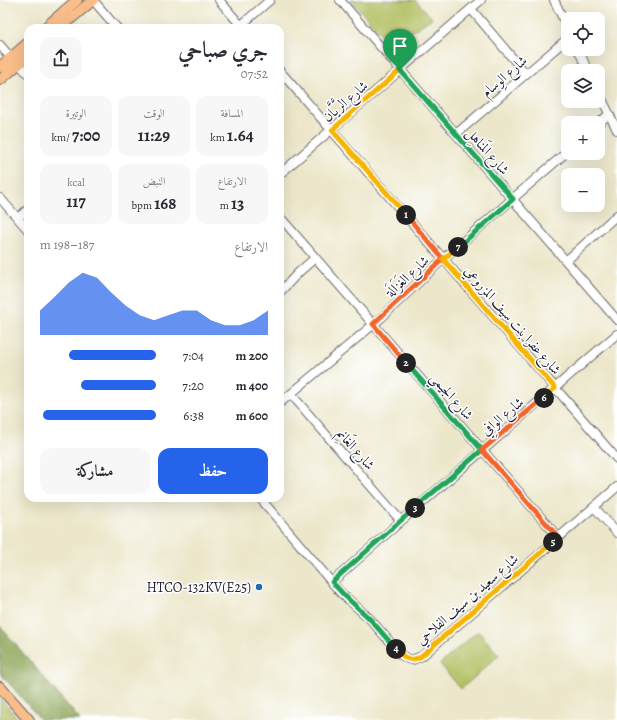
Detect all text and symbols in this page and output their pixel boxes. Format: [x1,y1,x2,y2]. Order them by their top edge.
map controls [561,12,605,212]
button: locate [561,12,605,56]
pin [383,29,417,70]
text: جري صباحي [178,35,268,65]
icon: arrive [389,35,411,57]
button: share [40,37,82,79]
street label: شارع الوِسام [477,51,533,104]
button: layers [561,64,605,108]
text: 07:52 [241,65,268,82]
street label: شارع الرَّيَّان [317,74,373,128]
text: الوتيرة [66,106,86,121]
text: الوقت [143,106,165,121]
text: المسافة [221,106,243,121]
button: + [561,116,605,160]
street label: شارع المَناهِل [460,123,514,180]
text: 7:00 [72,124,100,147]
text: 11:29 [138,124,170,147]
text: 1.64 [227,124,254,147]
text: /km [52,130,72,145]
text: km [210,130,227,145]
button: − [561,168,605,212]
text: النبض [143,174,165,189]
text: الارتفاع [218,174,246,189]
text: kcal [67,175,85,190]
text: 117 [66,190,86,213]
text: 168 [154,192,176,215]
text: 13 [231,192,244,215]
text: bpm [132,198,154,213]
text: m [220,198,231,213]
pin: 1 [396,205,416,225]
text: 1 [404,207,408,222]
text: 187–198 m [40,236,94,253]
pin: 7 [448,237,468,257]
text: الارتفاع [234,238,268,255]
text: 7 [456,239,460,254]
street label: شارع الغَزَالَة [380,251,435,304]
street label: شارع عفرا بنت سيف المزروعي [458,262,565,380]
text: 7:04 [183,347,204,364]
text: 200 m [235,347,268,364]
pin: 2 [396,353,416,373]
text: 2 [403,355,409,370]
street label: شارع الجيمي [423,369,478,426]
text: 7:20 [182,377,204,394]
text: 400 m [236,377,268,394]
pin: 6 [534,388,554,408]
text: 6 [541,390,547,405]
street label: شارع الوافِي [477,393,530,442]
text: 6:38 [183,407,204,424]
text: 600 m [236,407,268,424]
street label: شارع الغَانِم [330,424,380,476]
button: مشاركة [40,448,150,494]
button: حفظ [158,448,268,494]
pin: 3 [405,498,425,518]
text: 3 [413,500,417,515]
pin: 5 [543,532,563,552]
text: 5 [551,534,555,549]
street label: شارع سعيد بن سيف الفلاحي [412,549,524,651]
place label: HTCO-132KV(E25) [146,578,251,597]
marker: HTCO-132KV(E25) [254,582,264,592]
pin: 4 [386,639,406,659]
text: 4 [393,641,399,656]

